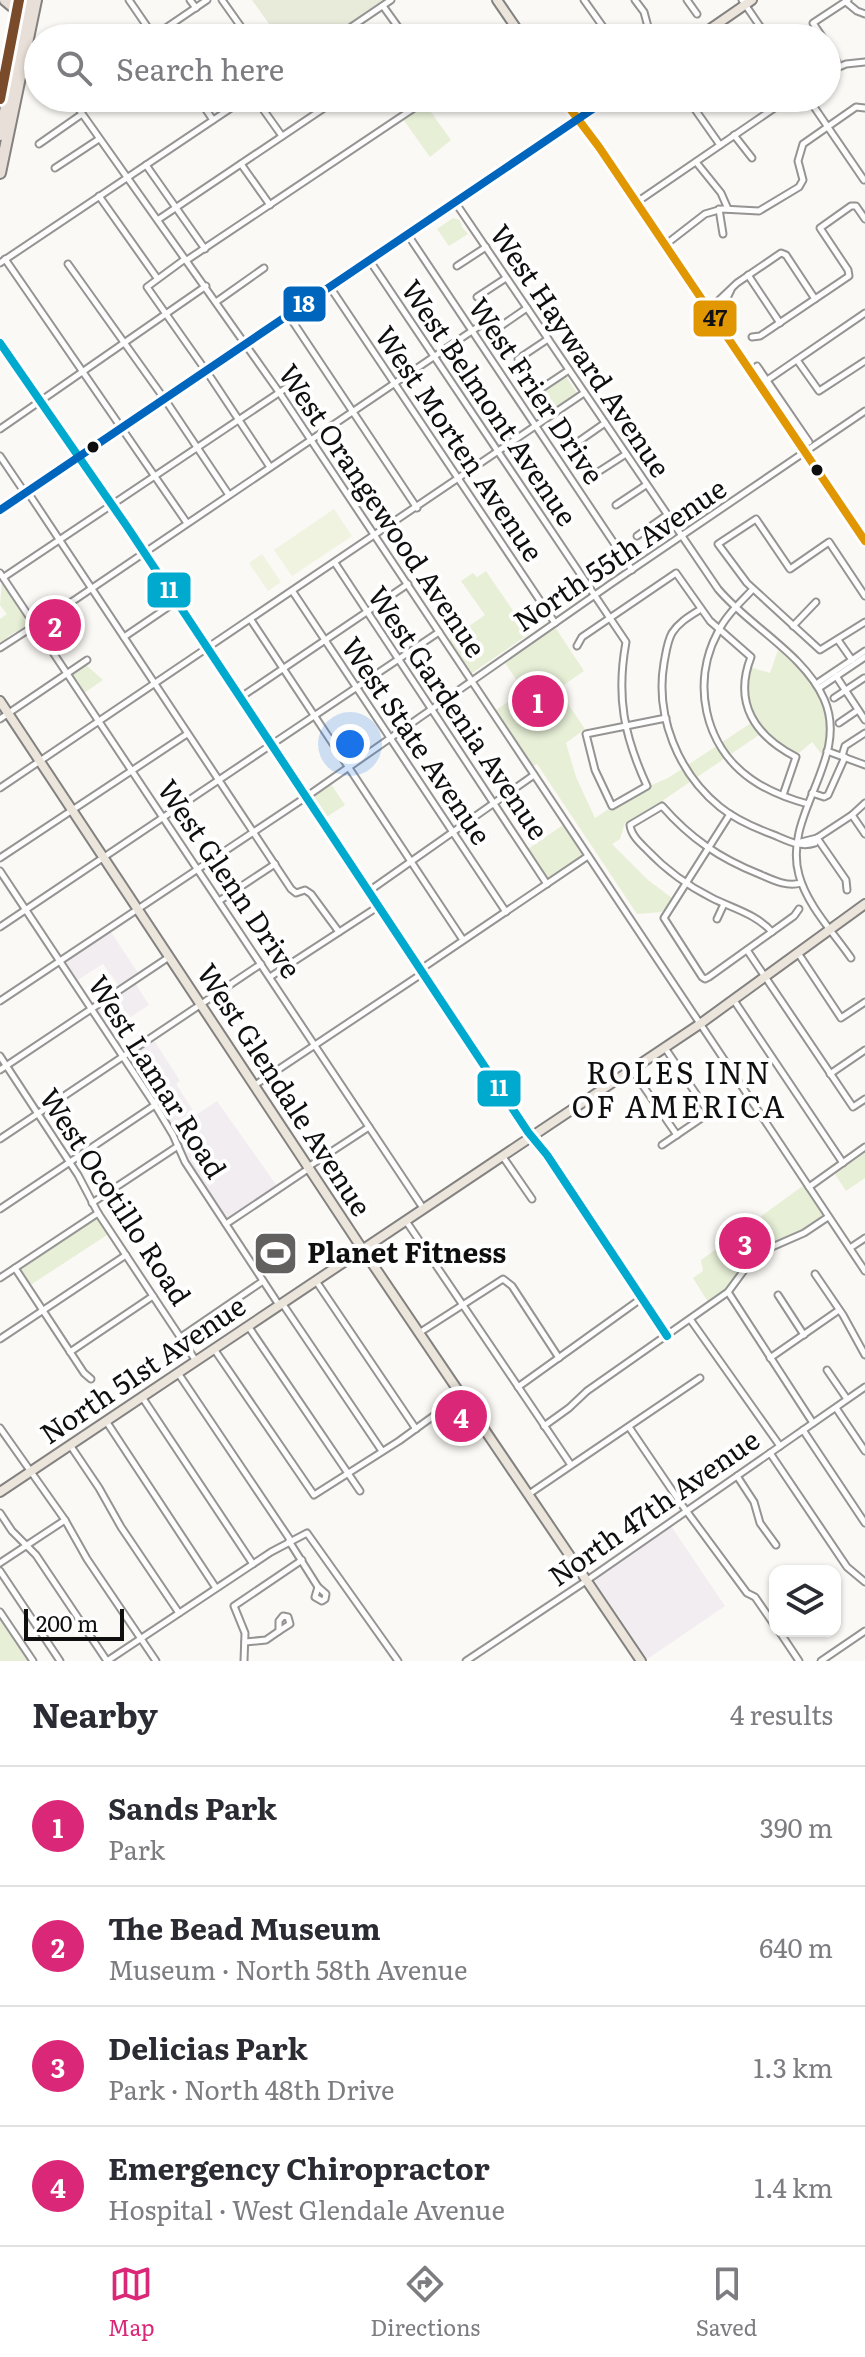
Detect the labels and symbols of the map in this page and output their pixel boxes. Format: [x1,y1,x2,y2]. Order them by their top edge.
street label: West Hayward Avenue [481,215,682,485]
street label: West Belmont Avenue [392,270,589,534]
line badge: 18 [282,285,327,323]
text: 18 [293,286,315,319]
street label: West Frier Drive [459,288,616,492]
line badge: 47 [692,299,738,338]
text: 47 [703,300,727,333]
street label: West Morten Avenue [366,317,555,569]
street label: West Orangewood Avenue [269,355,498,665]
unlabelled marker [85,439,101,455]
unlabelled marker [809,462,825,478]
street label: North 55th Avenue [504,466,734,640]
line badge: 11 [146,571,192,609]
text: 11 [160,572,178,605]
street label: West Gardenia Avenue [359,577,560,847]
pin: 2 [29,595,81,655]
street label: West State Avenue [332,627,503,852]
pin: 1 [512,671,564,731]
your location [330,724,370,764]
street label: West Glenn Drive [148,770,313,986]
street label: West Glendale Avenue [188,954,383,1224]
street label: West Lamar Road [79,966,238,1186]
district label: ROLES INN OF AMERICA [572,1049,786,1127]
line badge: 11 [476,1069,522,1108]
text: 11 [490,1070,508,1103]
street label: West Ocotillo Road [31,1079,203,1313]
pin: 3 [719,1213,771,1273]
sports icon: Planet Fitness [252,1229,300,1277]
place label: Planet Fitness [307,1230,506,1272]
street label: North 51st Avenue [31,1284,253,1453]
pin: 4 [435,1386,487,1446]
street label: North 47th Avenue [539,1418,767,1595]
scale bar [24,1605,124,1641]

